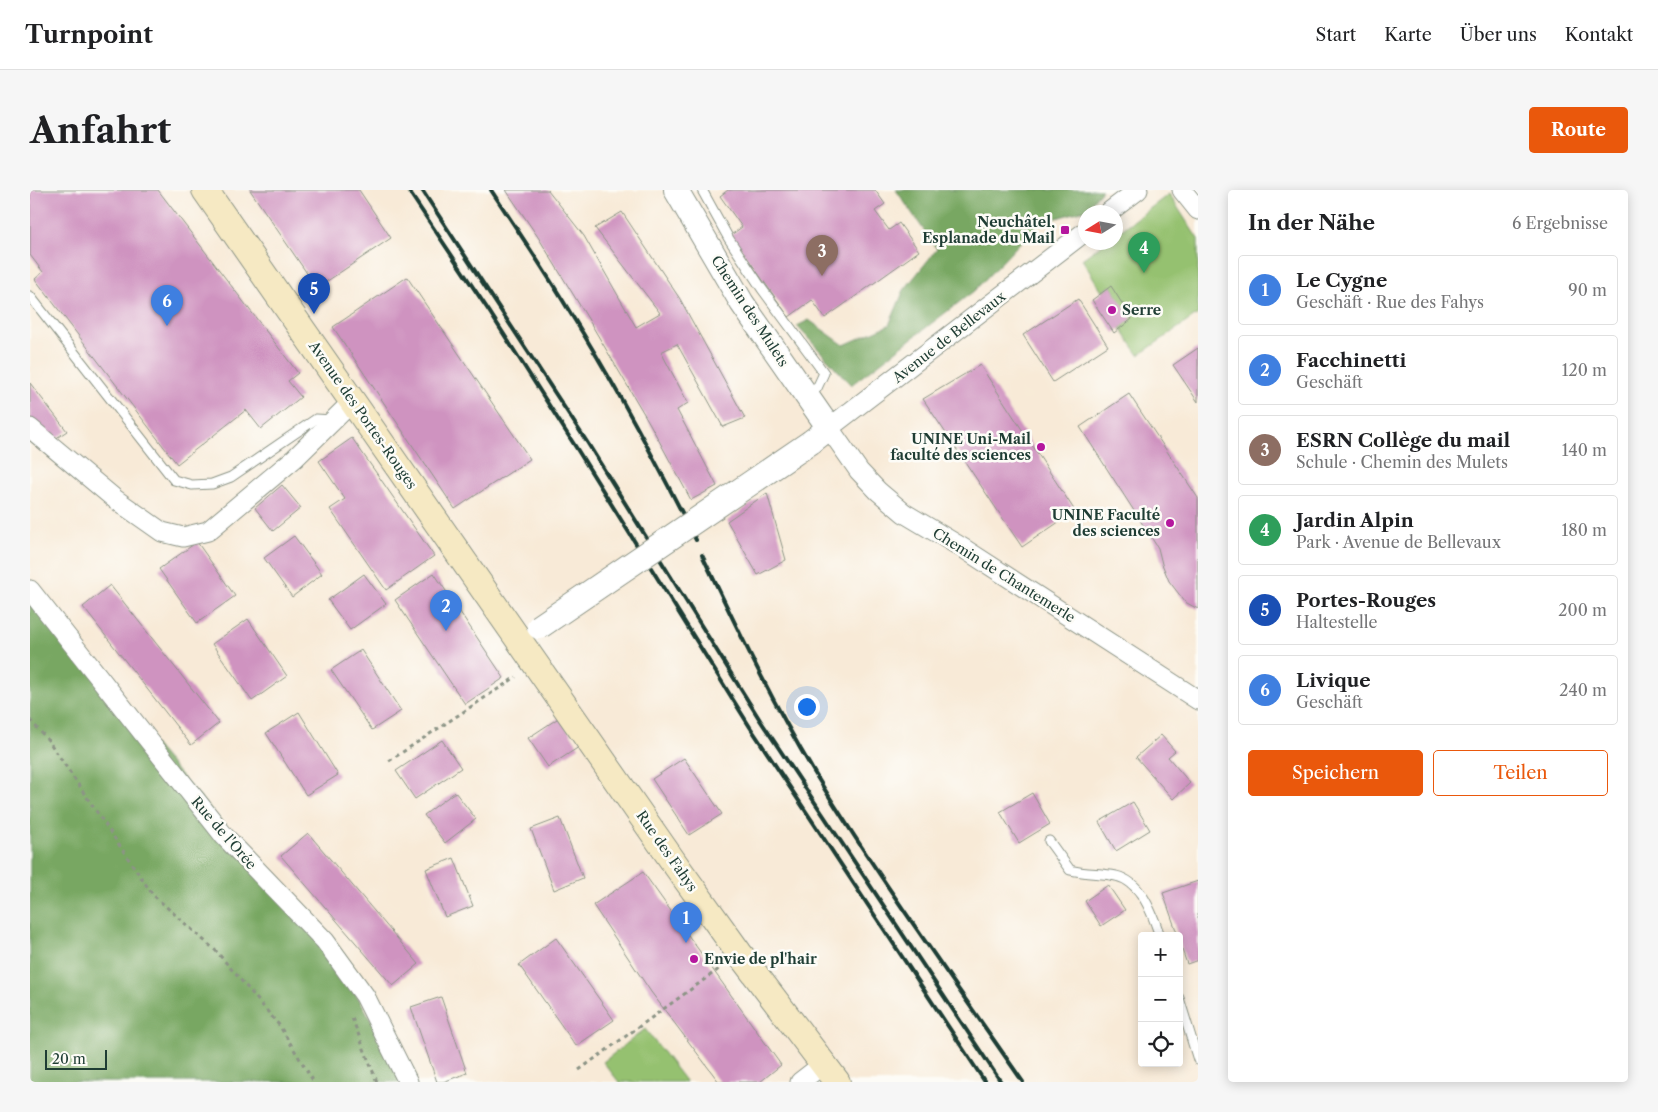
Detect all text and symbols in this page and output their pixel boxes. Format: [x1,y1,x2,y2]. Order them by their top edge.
text: Turnpoint [25,20,153,49]
text: Start [1316,24,1356,46]
text: Karte [1384,24,1432,46]
text: Über uns [1460,24,1537,46]
text: Kontakt [1565,24,1633,46]
button: Route [1529,107,1628,153]
text: Anfahrt [30,109,171,152]
north arrow [1078,205,1123,250]
text: In der Nähe [1248,210,1375,235]
place label: Neuchâtel, Esplanade du Mail [922,213,1055,247]
text: 6 Ergebnisse [1512,213,1608,233]
marker: Neuchâtel, Esplanade du Mail [1059,224,1071,236]
pin: 4 [1128,232,1160,273]
pin: 3 [806,235,838,276]
street label: Chemin des Mulets [707,252,793,370]
text: Le Cygne [1296,269,1387,292]
pin: 5 [298,273,330,314]
text: 1 [1261,280,1269,300]
text: 90 m [1568,280,1607,300]
pin: 6 [151,285,183,326]
street label: Avenue de Bellevaux [888,287,1010,387]
text: Geschäft · Rue des Fahys [1296,292,1484,312]
place label: Serre [1122,301,1161,319]
marker: Serre [1106,304,1118,316]
street label: Avenue des Portes-Rouges [304,337,421,493]
text: Facchinetti [1296,349,1406,372]
text: 2 [1260,360,1270,380]
text: 120 m [1562,360,1607,380]
text: Geschäft [1296,372,1363,392]
text: ESRN Collège du mail [1296,429,1510,452]
place label: UNINE Uni-Mail faculté des sciences [890,430,1031,464]
text: 3 [1260,440,1270,460]
text: 140 m [1562,440,1607,460]
marker: UNINE Uni-Mail faculté des sciences [1035,441,1047,453]
text: Schule · Chemin des Mulets [1296,452,1508,472]
place label: UNINE Faculté des sciences [1052,506,1160,540]
text: Jardin Alpin [1296,509,1414,532]
marker: UNINE Faculté des sciences [1164,517,1176,529]
text: 4 [1260,520,1270,540]
text: 180 m [1561,520,1607,540]
street label: Chemin de Chantemerle [929,524,1079,626]
text: Park · Avenue de Bellevaux [1296,532,1501,552]
text: Portes-Rouges [1296,589,1436,612]
pin: 2 [430,590,462,631]
text: 5 [1261,600,1269,620]
text: 200 m [1558,600,1607,620]
text: Haltestelle [1296,612,1377,632]
text: Livique [1296,669,1371,692]
text: 6 [1260,680,1270,700]
text: 240 m [1559,680,1607,700]
text: Geschäft [1296,692,1363,712]
your location [794,694,820,720]
button: Speichern [1248,750,1423,796]
button: Teilen [1433,750,1608,796]
street label: Rue de l'Orée [187,793,261,873]
street label: Rue des Fahys [632,807,702,895]
pin: 1 [670,902,702,943]
map controls [1138,932,1183,1067]
button: + [1138,932,1183,977]
place label: Envie de pl'hair [704,950,817,968]
marker: Envie de pl'hair [688,953,700,965]
button: − [1138,977,1183,1022]
button: locate [1138,1022,1183,1067]
scale bar [45,1047,108,1070]
text: 20 m [52,1050,86,1068]

